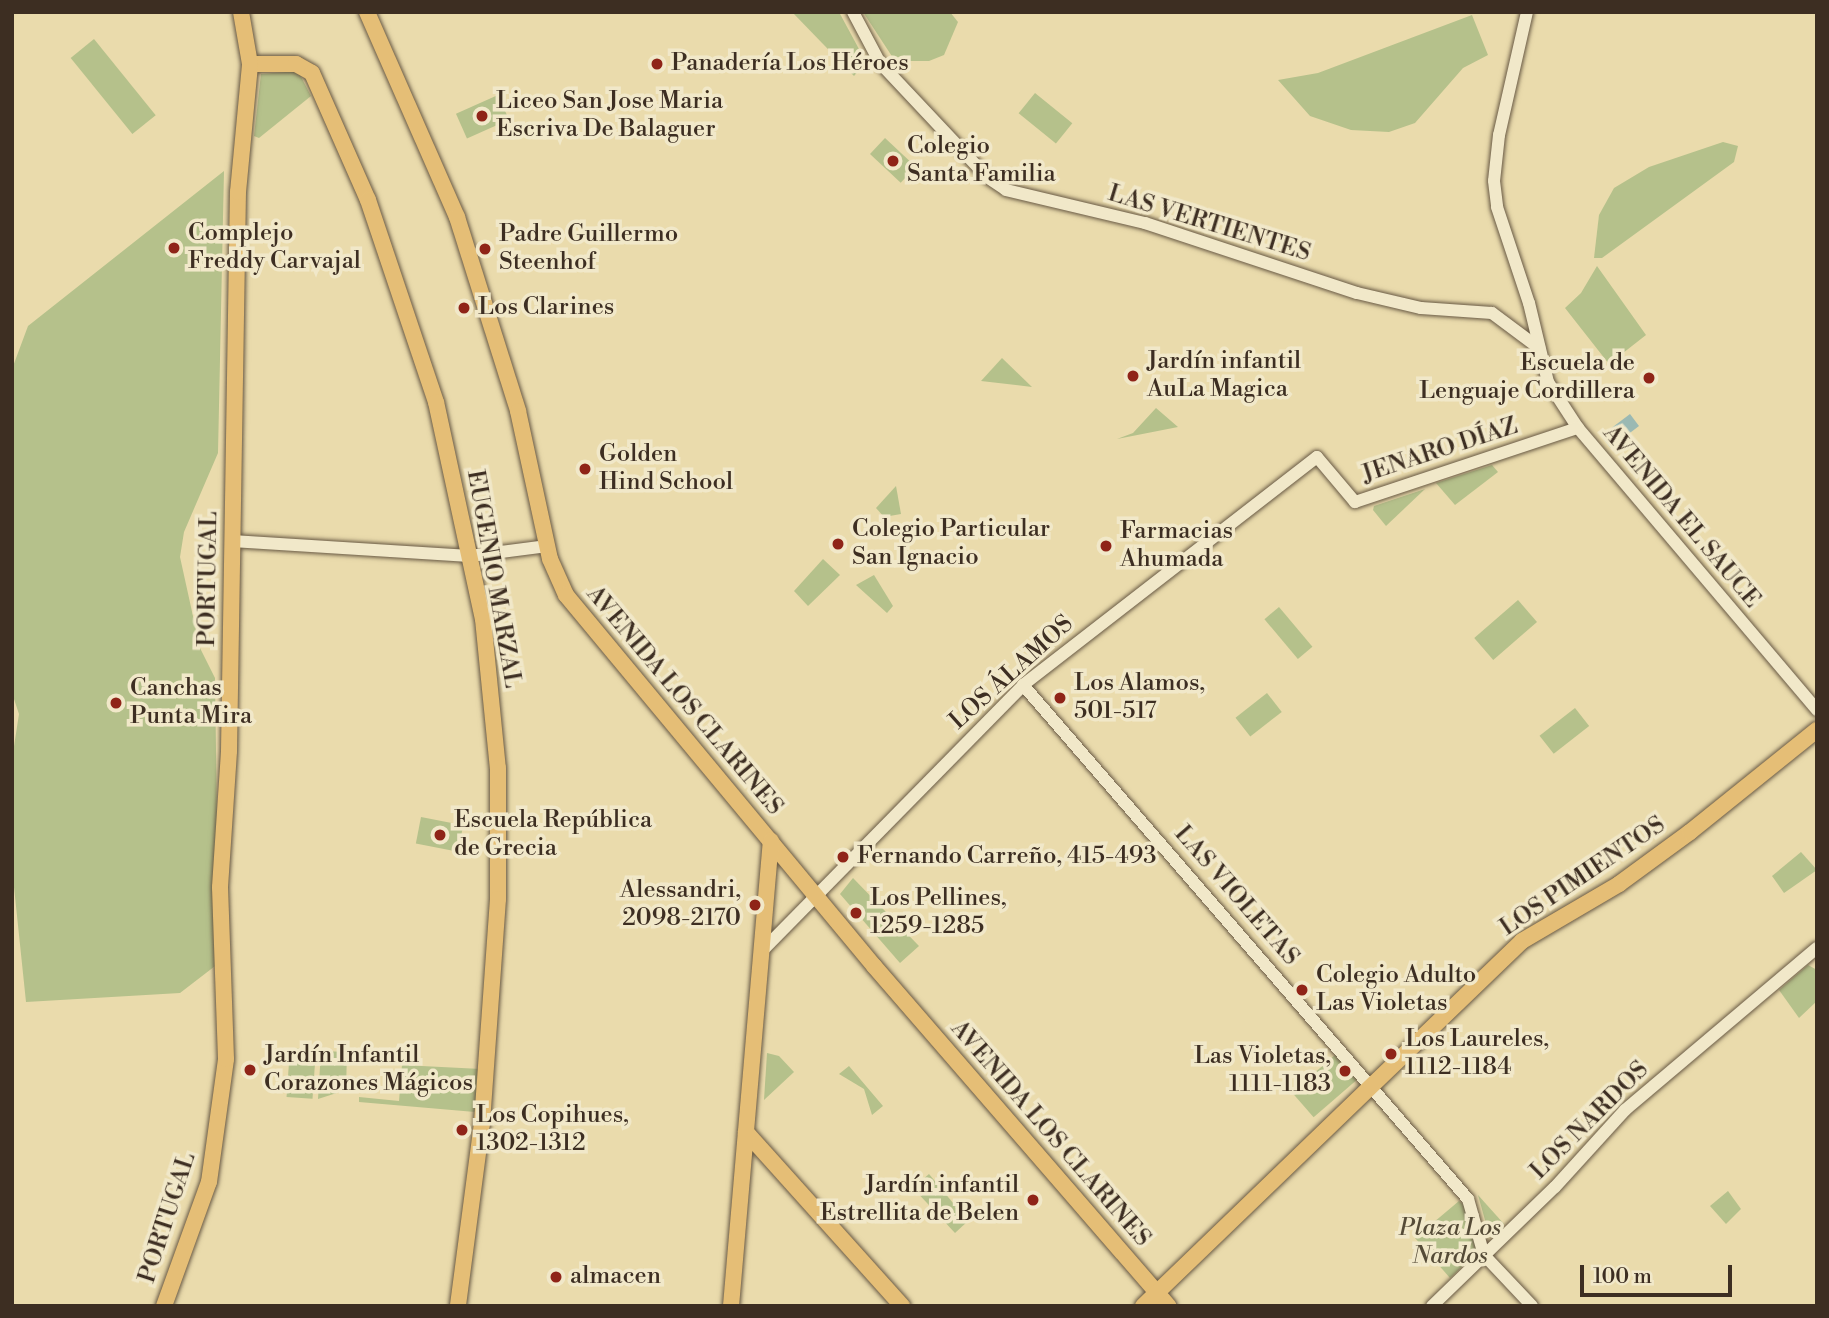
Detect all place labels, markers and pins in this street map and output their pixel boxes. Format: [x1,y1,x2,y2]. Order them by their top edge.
place label: Panadería Los Héroes [671,50,909,78]
marker: Panadería Los Héroes [649,56,665,72]
place label: Liceo San Jose Maria Escriva De Balaguer [496,88,723,144]
marker: Liceo San Jose Maria Escriva De Balaguer [474,108,490,124]
place label: Colegio Santa Familia [907,133,1056,189]
marker: Colegio Santa Familia [885,153,901,169]
place label: Complejo Freddy Carvajal [188,220,361,276]
place label: Padre Guillermo Steenhof [499,221,678,277]
marker: Complejo Freddy Carvajal [166,240,182,256]
marker: Padre Guillermo Steenhof [477,241,493,257]
place label: Los Clarines [478,294,614,322]
marker: Los Clarines [456,300,472,316]
place label: Jardín infantil AuLa Magica [1147,348,1301,404]
place label: Escuela de Lenguaje Cordillera [1419,350,1635,406]
marker: Jardín infantil AuLa Magica [1125,368,1141,384]
marker: Escuela de Lenguaje Cordillera [1641,370,1657,386]
place label: Golden Hind School [599,441,733,497]
marker: Golden Hind School [577,461,593,477]
place label: Colegio Particular San Ignacio [852,516,1050,572]
place label: Farmacias Ahumada [1120,518,1233,574]
marker: Colegio Particular San Ignacio [830,536,846,552]
marker: Farmacias Ahumada [1098,538,1114,554]
place label: Los Alamos, 501-517 [1074,670,1205,726]
place label: Canchas Punta Mira [130,675,252,731]
marker: Los Alamos, 501-517 [1052,690,1068,706]
marker: Canchas Punta Mira [108,695,124,711]
place label: Escuela República de Grecia [454,807,652,863]
marker: Escuela República de Grecia [432,827,448,843]
place label: Fernando Carreño, 415-493 [857,843,1157,871]
marker: Fernando Carreño, 415-493 [835,849,851,865]
place label: Alessandri, 2098-2170 [620,877,741,933]
place label: Los Pellines, 1259-1285 [870,885,1006,941]
marker: Alessandri, 2098-2170 [747,897,763,913]
marker: Los Pellines, 1259-1285 [848,905,864,921]
place label: Colegio Adulto Las Violetas [1316,962,1476,1018]
marker: Colegio Adulto Las Violetas [1294,982,1310,998]
place label: Los Laureles, 1112-1184 [1405,1026,1549,1082]
place label: Jardín Infantil Corazones Mágicos [264,1042,473,1098]
place label: Las Violetas, 1111-1183 [1194,1043,1331,1099]
marker: Los Laureles, 1112-1184 [1383,1046,1399,1062]
marker: Jardín Infantil Corazones Mágicos [242,1062,258,1078]
marker: Las Violetas, 1111-1183 [1337,1063,1353,1079]
place label: Los Copihues, 1302-1312 [476,1102,629,1158]
marker: Los Copihues, 1302-1312 [454,1122,470,1138]
place label: Jardín infantil Estrellita de Belen [820,1172,1019,1228]
marker: Jardín infantil Estrellita de Belen [1025,1192,1041,1208]
place label: almacen [570,1263,661,1291]
marker: almacen [548,1269,564,1285]

